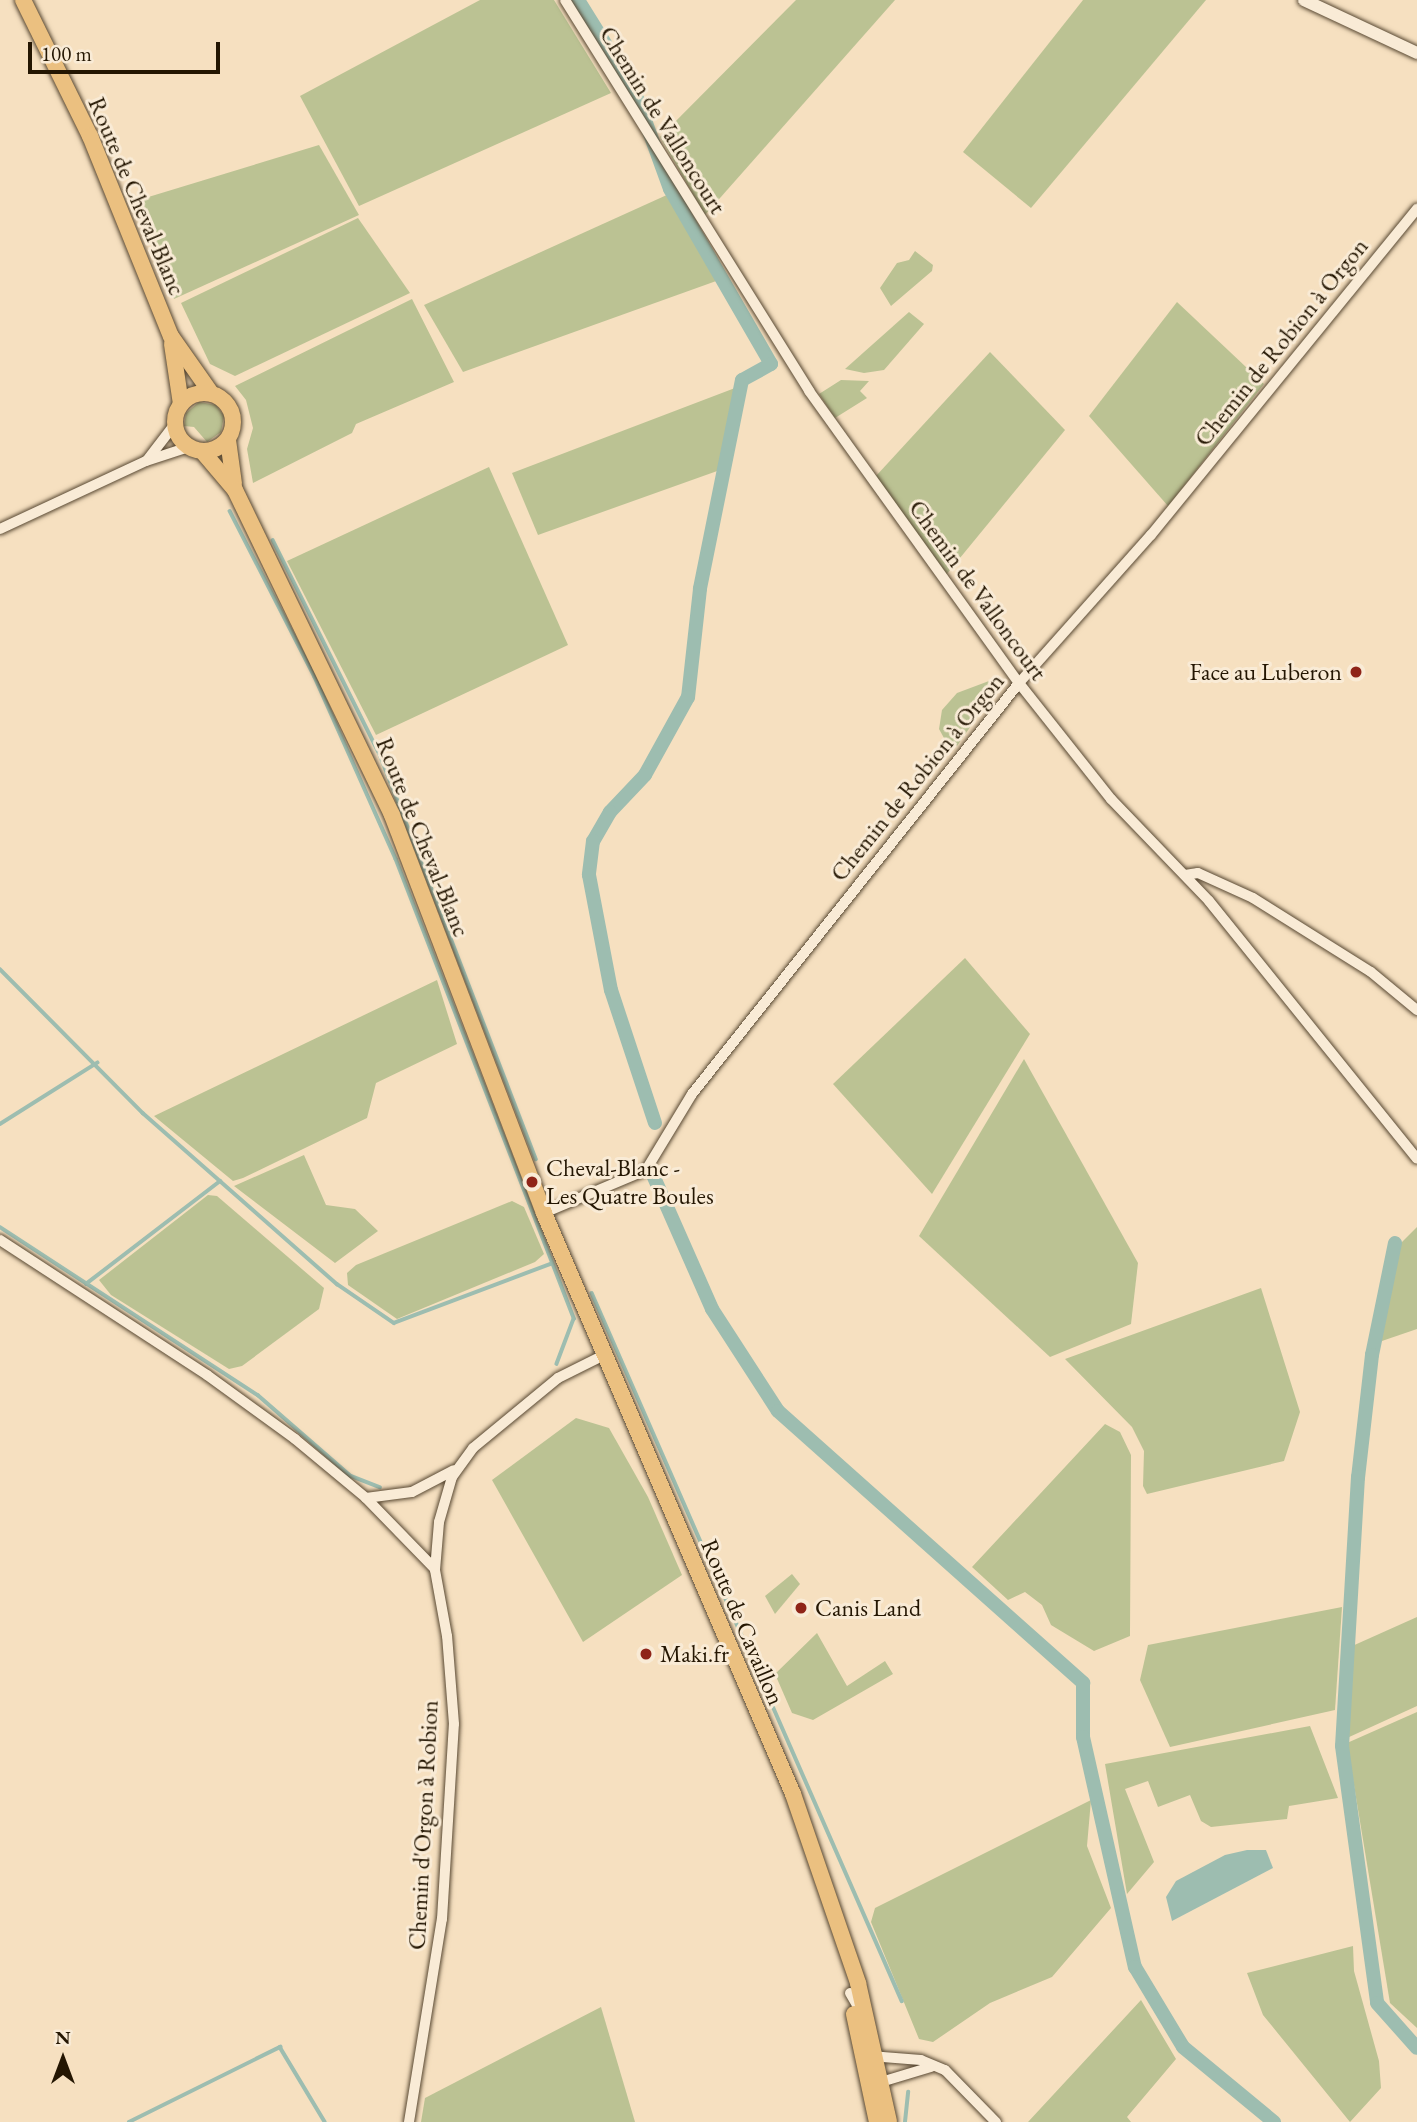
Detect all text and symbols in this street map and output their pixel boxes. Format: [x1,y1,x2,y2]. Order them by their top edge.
street label: Chemin de Valloncourt [594,21,732,219]
scale bar [32,28,224,72]
text: 100 m [41,40,92,67]
street label: Route de Cheval-Blanc [82,93,192,299]
street label: Chemin de Robion à Orgon [1188,232,1374,452]
street label: Chemin de Valloncourt [903,494,1053,686]
place label: Face au Luberon [1189,658,1342,686]
marker: Face au Luberon [1348,664,1364,680]
street label: Chemin de Robion à Orgon [824,667,1010,887]
street label: Route de Cheval-Blanc [370,733,476,941]
place label: Cheval-Blanc - Les Quatre Boules [546,1154,714,1210]
marker: Cheval-Blanc - Les Quatre Boules [524,1174,540,1190]
street label: Route de Cavaillon [695,1535,791,1709]
place label: Canis Land [815,1594,921,1622]
marker: Canis Land [793,1600,809,1616]
place label: Maki.fr [660,1640,729,1668]
marker: Maki.fr [638,1646,654,1662]
street label: Chemin d'Orgon à Robion [402,1699,444,1951]
north arrow [28,2024,98,2094]
text: N [55,2025,71,2050]

